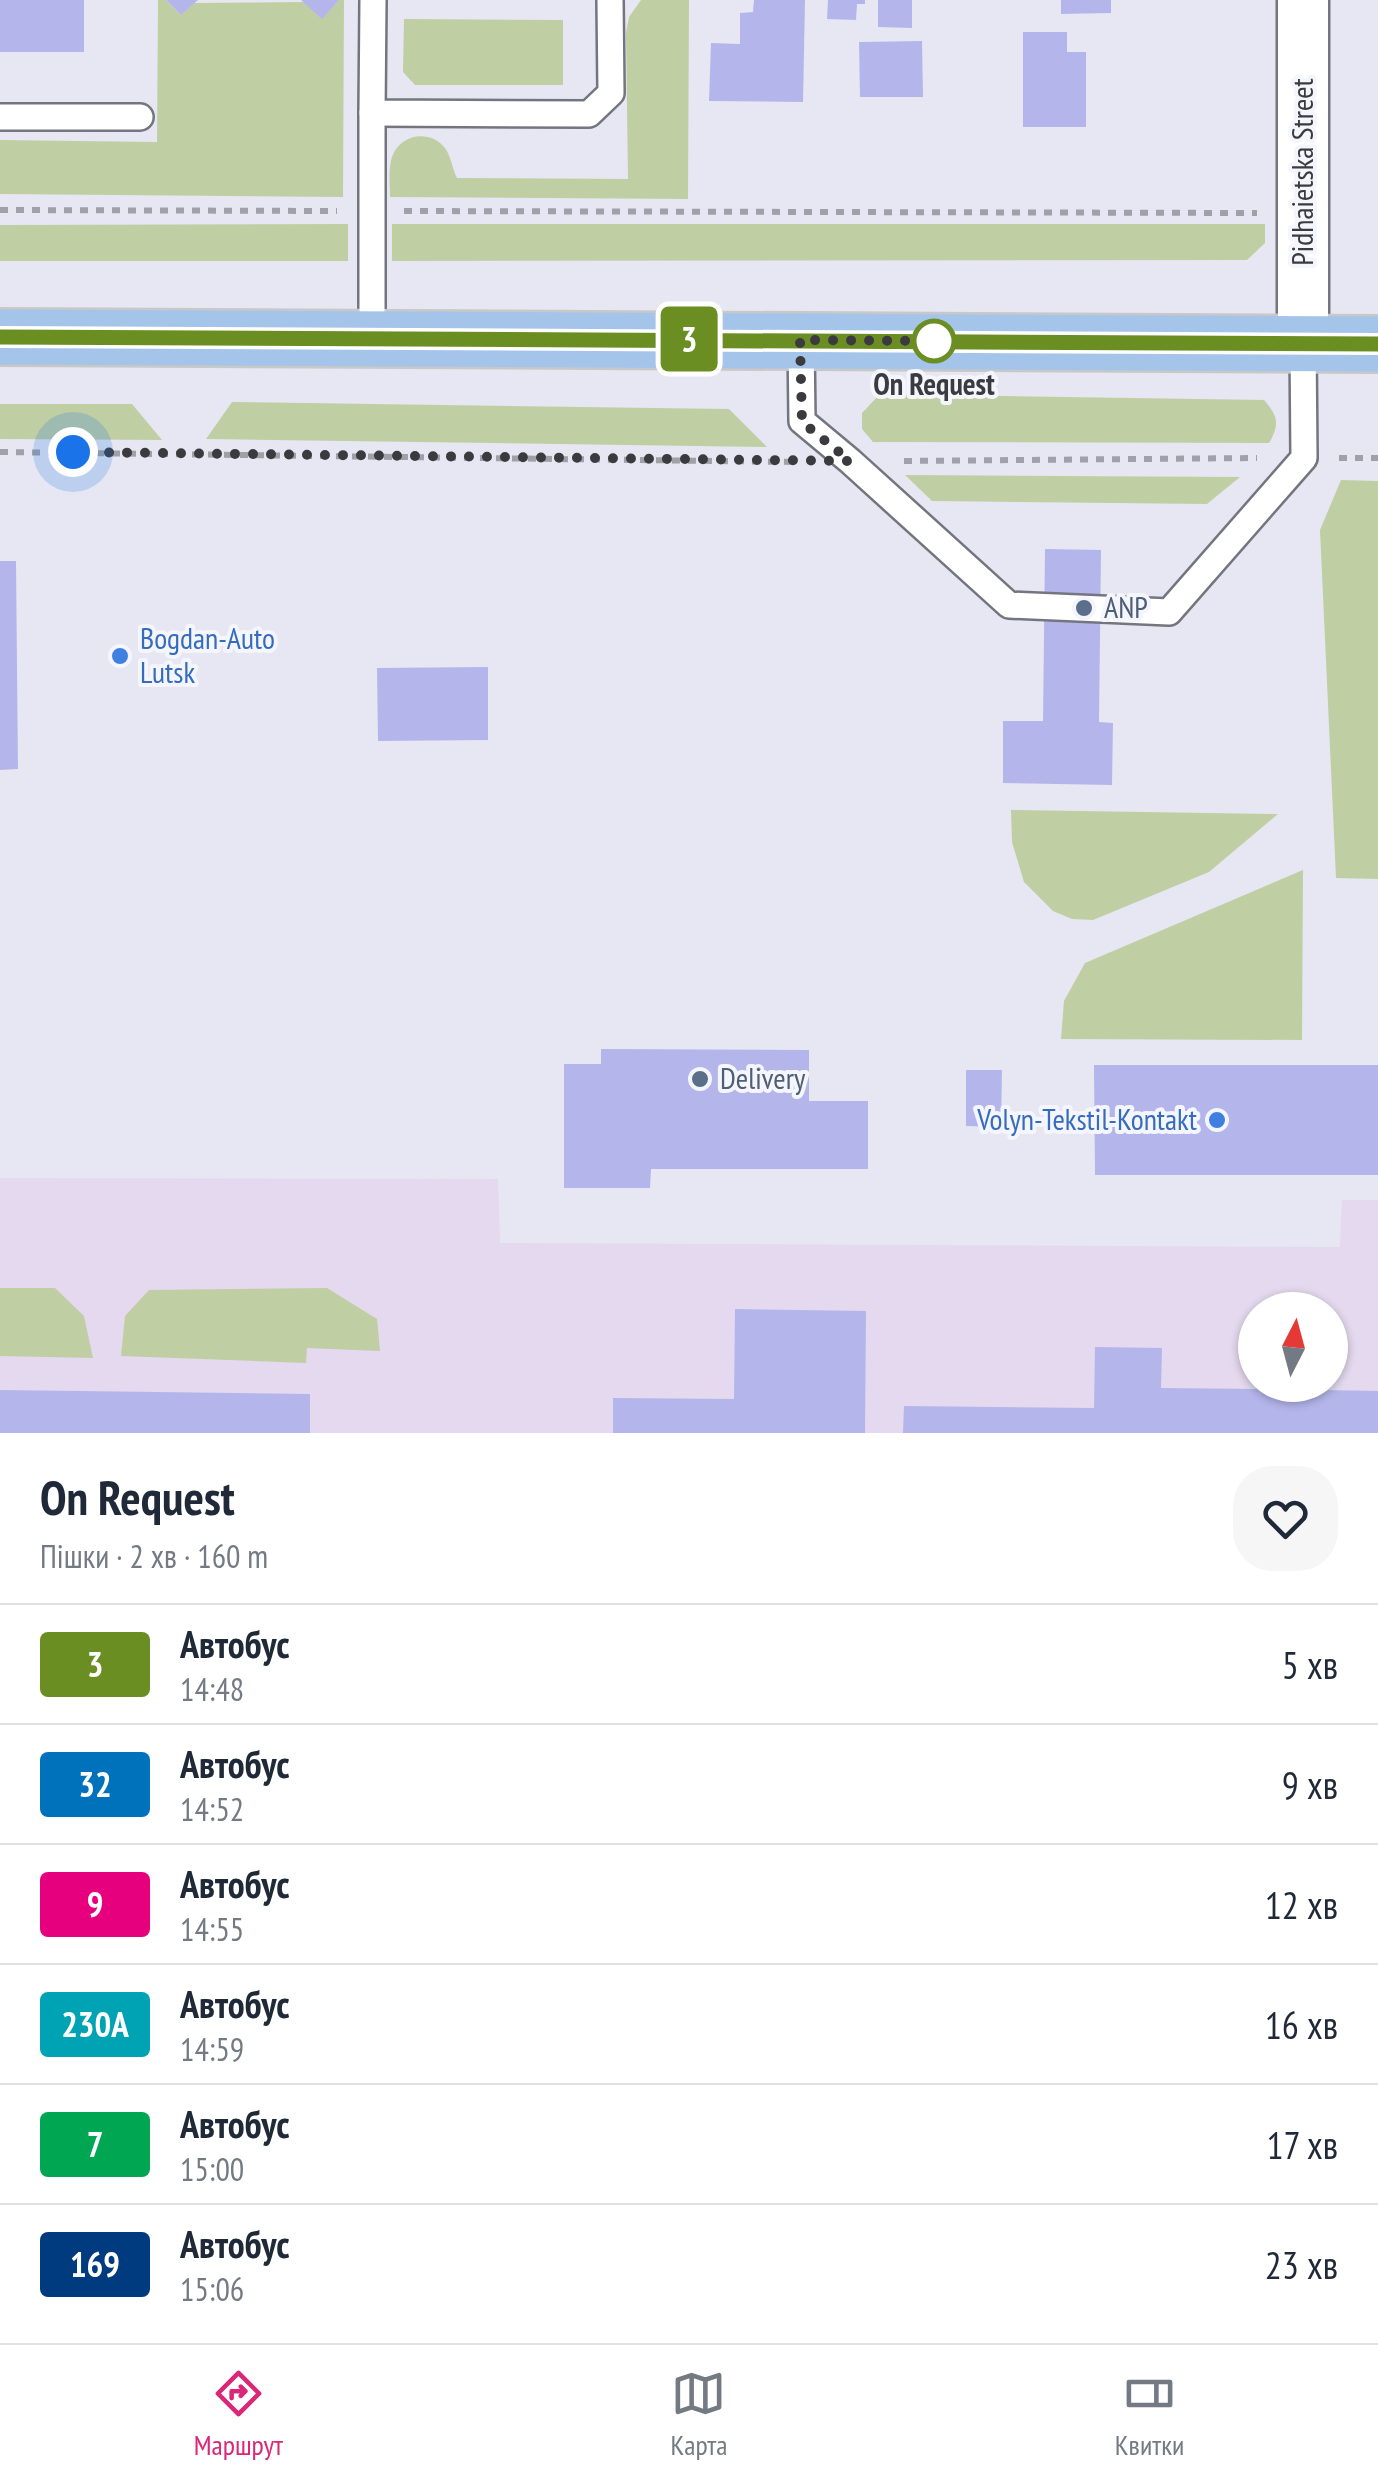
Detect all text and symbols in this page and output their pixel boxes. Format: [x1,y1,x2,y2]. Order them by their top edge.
street label: Pidhaietska Street [1282,77,1321,266]
line badge: 3 [656,306,722,372]
text: 3 [681,316,697,362]
marker: On Request [913,320,955,362]
place label: On Request [873,364,995,403]
your location [48,427,98,477]
place label: ANP [1104,587,1148,626]
marker: ANP [1073,597,1095,619]
place label: Bogdan-Auto Lutsk [140,618,275,691]
marker: Bogdan-Auto Lutsk [109,645,131,667]
place label: Delivery [720,1058,806,1097]
marker: Delivery [689,1068,711,1090]
place label: Volyn-Tekstil-Kontakt [976,1099,1198,1138]
marker: Volyn-Tekstil-Kontakt [1206,1109,1228,1131]
north arrow [1238,1292,1348,1402]
map controls [1238,1292,1348,1402]
text: On Request [40,1466,235,1528]
button: heart [1233,1466,1338,1571]
text: Пішки · 2 хв · 160 m [40,1535,268,1577]
text: Автобус [180,1619,290,1668]
text: 5 хв [1282,1640,1338,1689]
text: 3 [87,1641,103,1687]
text: 14:48 [180,1668,244,1710]
text: Автобус [180,1739,290,1788]
text: 9 хв [1282,1760,1338,1809]
text: 32 [78,1761,112,1807]
text: 14:52 [180,1788,244,1830]
text: Автобус [180,1859,290,1908]
text: 12 хв [1265,1880,1338,1929]
text: 9 [87,1881,103,1927]
text: 14:55 [180,1908,244,1950]
text: Автобус [180,1979,290,2028]
text: 16 хв [1265,2000,1338,2049]
text: 230А [61,2001,129,2047]
text: 14:59 [180,2028,244,2070]
text: Автобус [180,2099,290,2148]
text: 17 хв [1266,2120,1338,2169]
text: 7 [87,2121,103,2167]
text: 15:00 [180,2148,244,2190]
text: Автобус [180,2219,290,2268]
text: 23 хв [1265,2240,1338,2289]
text: 169 [70,2241,120,2287]
text: 15:06 [180,2268,244,2310]
tab: Маршрут [194,2366,283,2463]
tab: Карта [670,2366,727,2463]
tab: Квитки [1115,2366,1184,2463]

